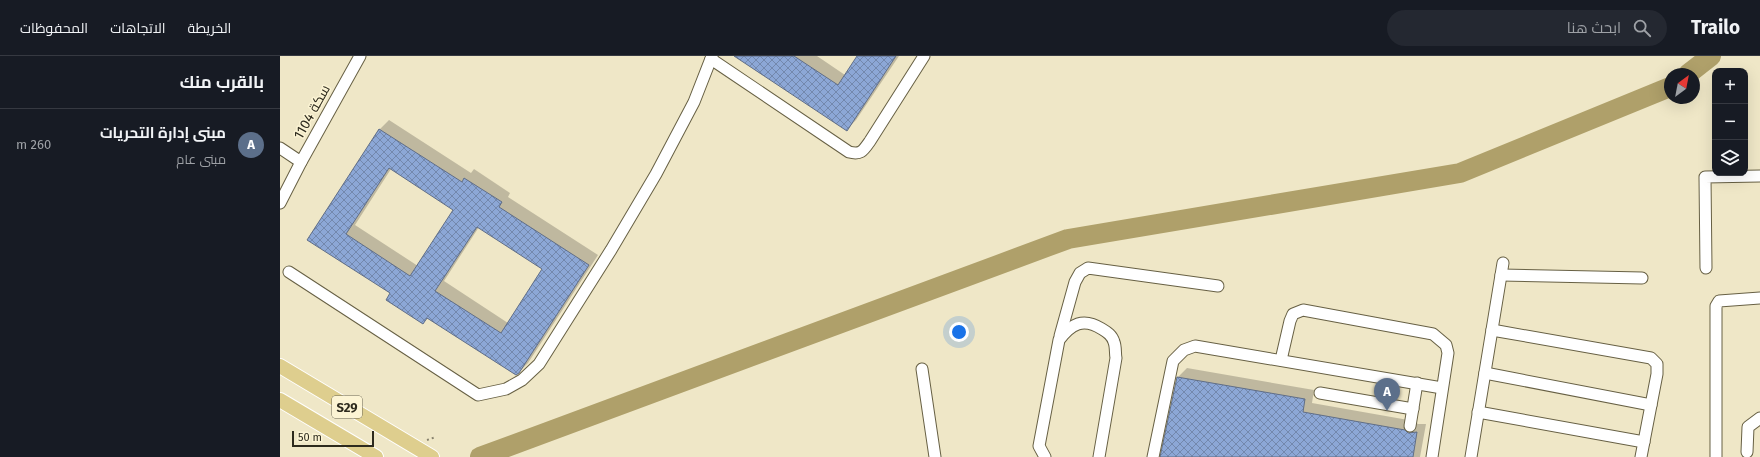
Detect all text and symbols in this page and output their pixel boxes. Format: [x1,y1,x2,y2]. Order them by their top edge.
search box [1387,10,1667,46]
text: Trailo [1691,16,1740,39]
icon: search [1631,17,1653,39]
text: ابحث هنا [1567,19,1621,37]
text: المحفوظات [20,20,88,37]
text: الاتجاهات [110,20,166,37]
text: الخريطة [188,20,231,37]
north arrow [1664,68,1700,104]
map controls [1712,68,1748,176]
button: + [1712,68,1748,104]
text: بالقرب منك [180,72,264,93]
street label: سكة 1104 [290,82,334,142]
button: − [1712,104,1748,140]
text: مبنى إدارة التحريات [100,124,226,142]
text: 260 m [16,137,51,152]
text: A [247,137,255,152]
button: layers [1712,140,1748,176]
text: مبنى عام [176,152,226,167]
your location [949,322,969,342]
pin: A [1374,378,1400,411]
road number: S29 [332,396,362,418]
scale bar [292,429,374,448]
text: 50 m [298,431,322,444]

